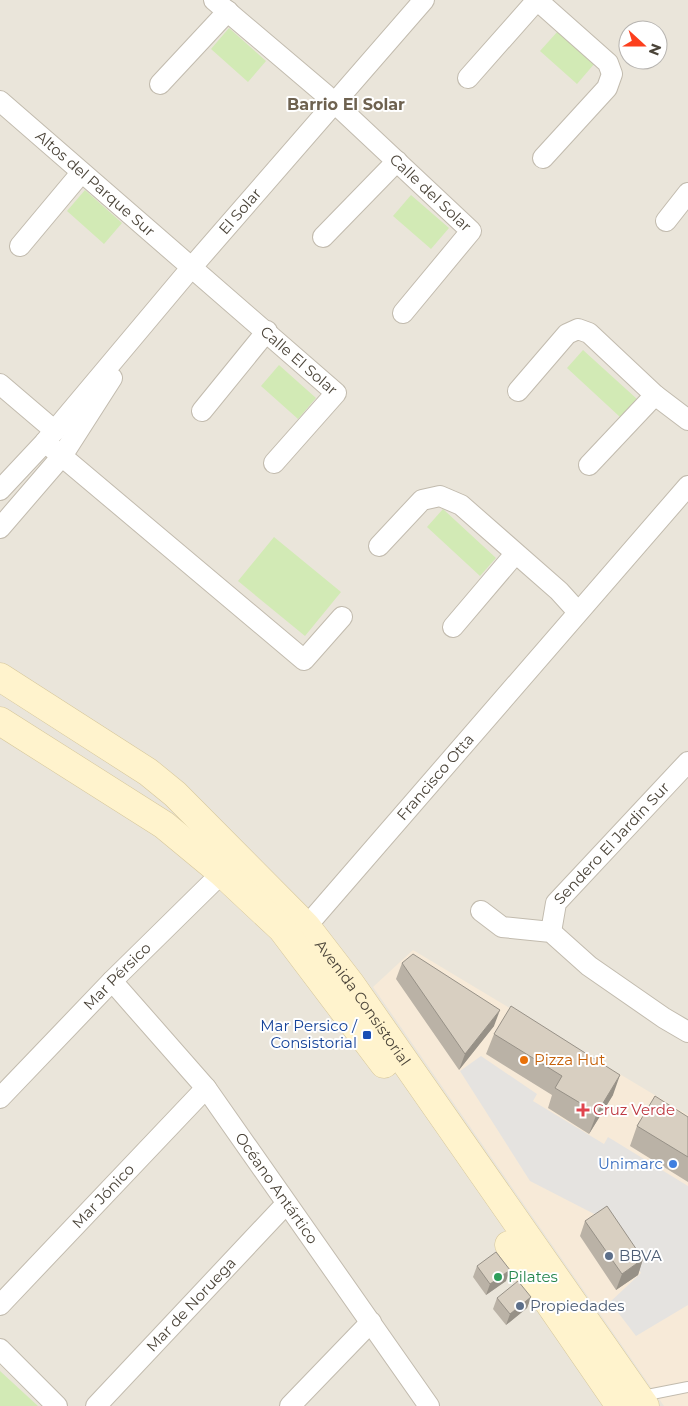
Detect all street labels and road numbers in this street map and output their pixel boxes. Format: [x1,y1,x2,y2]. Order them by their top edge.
street label: Altos del Parque Sur [32,126,159,240]
street label: Calle del Solar [386,150,476,235]
street label: El Solar [214,184,265,238]
street label: Calle El Solar [257,322,342,399]
street label: Francisco Otta [392,730,478,824]
street label: Sendero El Jardin Sur [550,778,673,908]
street label: Avenida Consistorial [311,936,415,1069]
street label: Mar Pérsico [79,938,155,1014]
street label: Océano Antártico [231,1129,322,1247]
street label: Mar Jónico [68,1160,138,1232]
street label: Mar de Noruega [142,1253,240,1355]

